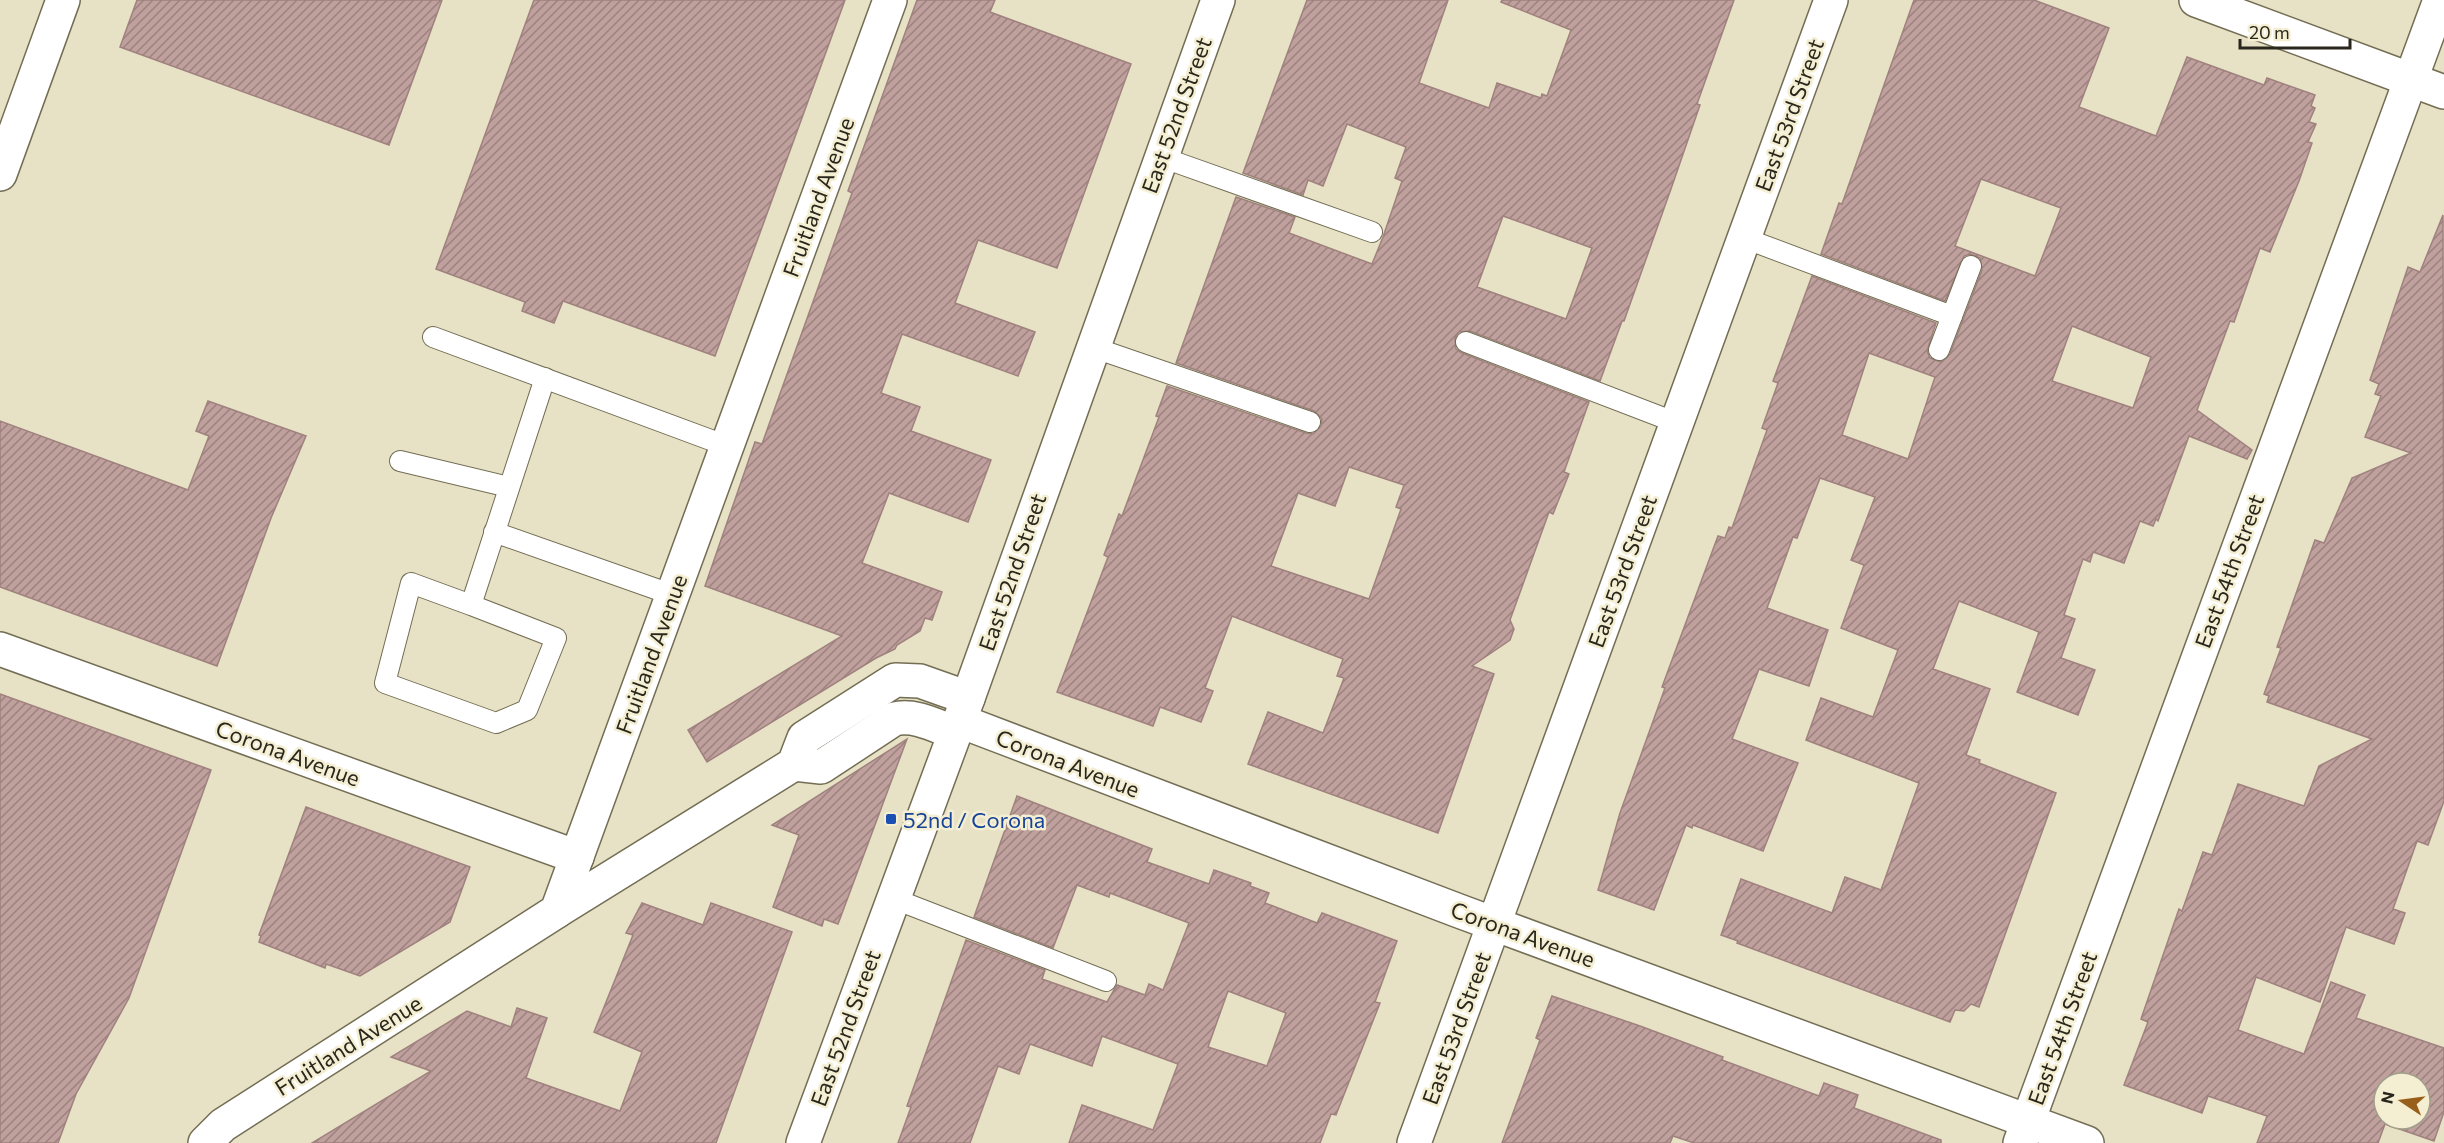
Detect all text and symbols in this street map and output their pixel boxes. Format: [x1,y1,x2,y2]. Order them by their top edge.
scale bar [2240,12,2350,50]
text: 20 m [2249,21,2290,43]
street label: East 52nd Street [1135,33,1217,197]
street label: East 53rd Street [1749,35,1829,195]
street label: Fruitland Avenue [777,113,859,281]
street label: East 52nd Street [972,490,1052,654]
street label: East 54th Street [2189,490,2269,652]
street label: East 53rd Street [1582,491,1662,651]
street label: Fruitland Avenue [610,570,692,738]
street label: Corona Avenue [212,714,364,792]
street label: Corona Avenue [992,723,1144,803]
place label: 52nd / Corona [903,806,1045,833]
marker: 52nd / Corona [884,812,898,826]
street label: Corona Avenue [1447,895,1599,973]
street label: East 52nd Street [804,946,886,1110]
street label: East 54th Street [2022,947,2102,1109]
street label: East 53rd Street [1416,948,1496,1108]
street label: Fruitland Avenue [270,989,426,1101]
north arrow [2372,1071,2432,1131]
text: N [2376,1090,2398,1105]

